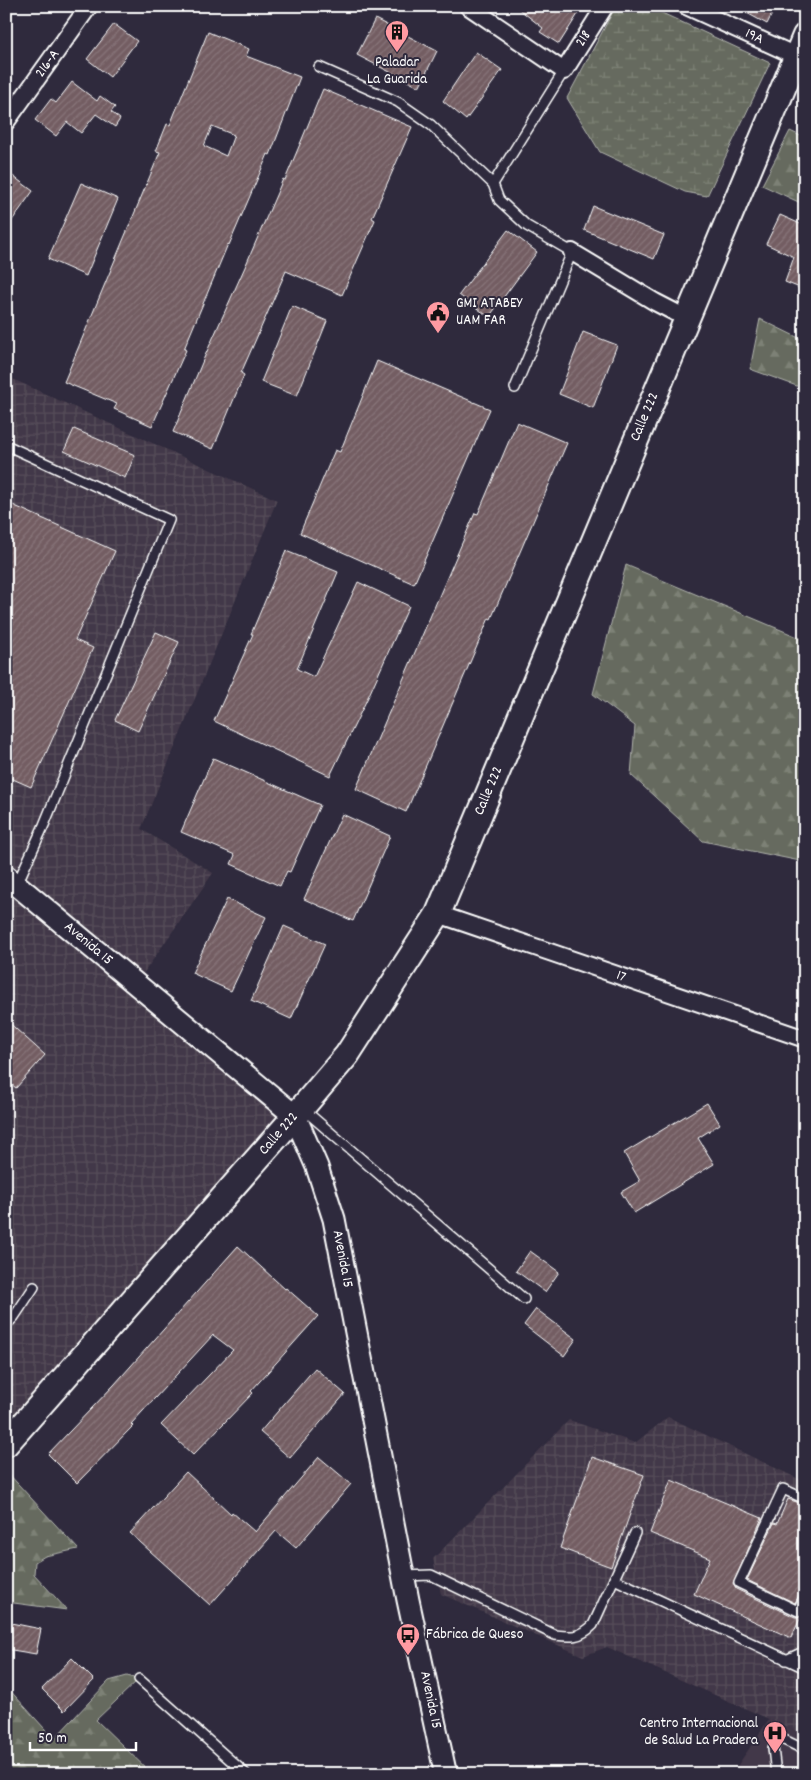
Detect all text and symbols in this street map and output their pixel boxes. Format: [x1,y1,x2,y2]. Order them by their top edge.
building icon: Paladar La Guarida [384,19,410,53]
street label: 19A [741,23,767,51]
street label: 218 [570,26,598,52]
street label: 216-A [30,45,66,83]
place label: Paladar La Guarida [367,52,428,91]
place label: GMI ATABEY UAM FAR [456,293,523,332]
public building icon: GMI ATABEY UAM FAR [425,300,451,334]
street label: Calle 222 [625,389,665,445]
street label: Calle 222 [469,763,509,819]
street label: Avenida 15 [59,917,117,971]
street label: 17 [613,965,629,989]
street label: Calle 222 [254,1107,304,1161]
street label: Avenida 15 [326,1228,358,1290]
bus stop icon: Fábrica de Queso [395,1622,421,1656]
place label: Fábrica de Queso [426,1624,524,1646]
street label: Avenida 15 [413,1669,447,1731]
place label: Centro Internacional de Salud La Pradera [640,1713,759,1752]
scale bar [30,1720,136,1752]
hospital icon: Centro Internacional de Salud La Pradera [762,1720,788,1754]
text: 50 m [38,1728,67,1750]

